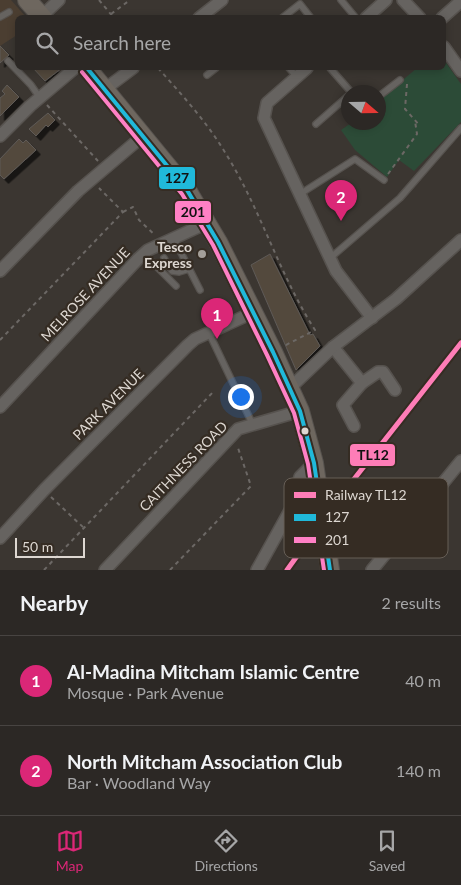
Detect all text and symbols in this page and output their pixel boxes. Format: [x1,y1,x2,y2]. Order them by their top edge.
search box [15,15,446,70]
icon: search [33,29,61,57]
text: Search here [73,31,171,54]
north arrow [341,85,386,130]
line badge: 127 [158,166,196,190]
text: 127 [165,169,189,186]
pin: 2 [325,180,357,221]
line badge: 201 [174,200,212,224]
text: 201 [181,203,205,220]
place label: Tesco Express [144,238,192,271]
street label: MELROSE AVENUE [37,243,133,345]
marker: Tesco Express [196,248,208,260]
pin: 1 [201,298,233,339]
street label: PARK AVENUE [69,365,147,443]
your location [228,384,254,410]
street label: CAITHNESS ROAD [136,417,230,515]
unlabelled marker [300,426,310,436]
line badge: TL12 [349,443,396,467]
text: TL12 [357,446,389,463]
legend [284,478,448,558]
text: Railway TL12 [325,486,407,503]
text: 127 [325,508,349,525]
text: 201 [325,531,349,548]
scale bar [15,535,85,558]
text: 50 m [22,538,53,555]
text: Nearby [20,590,88,615]
text: 2 results [381,593,441,612]
text: Al-Madina Mitcham Islamic Centre [67,660,359,683]
text: 1 [31,671,41,690]
text: 40 m [405,671,441,690]
text: Mosque · Park Avenue [67,683,224,702]
text: North Mitcham Association Club [67,750,342,773]
text: 2 [31,761,41,780]
text: 140 m [396,761,441,780]
text: Bar · Woodland Way [67,773,211,792]
tab: Map [56,827,84,874]
tab: Directions [195,827,258,874]
tab: Saved [369,827,405,874]

